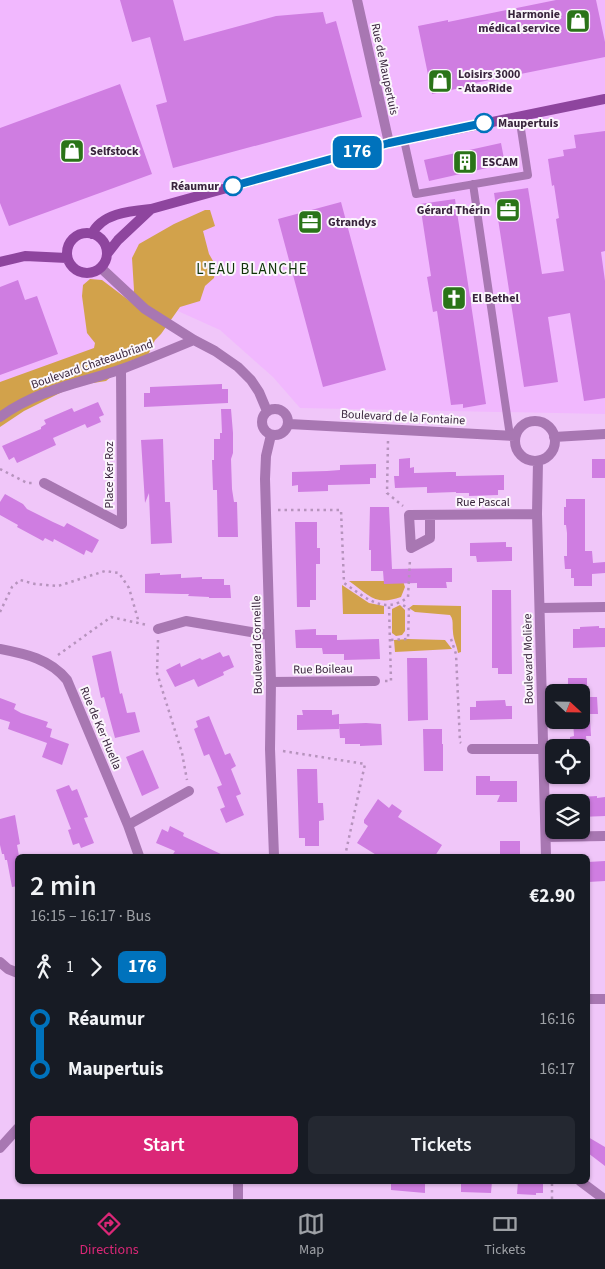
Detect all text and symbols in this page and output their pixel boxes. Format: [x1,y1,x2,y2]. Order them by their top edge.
place label: Harmonie médical service [478,6,560,37]
shop icon: Harmonie médical service [565,8,591,34]
street label: Rue de Maupertuis [366,22,403,117]
place label: Loisirs 3000 - AtaoRide [458,66,520,97]
shop icon: Loisirs 3000 - AtaoRide [427,68,453,94]
marker: Maupertuis [474,113,494,133]
place label: Maupertuis [498,115,558,132]
line badge: 176 [328,136,386,168]
shop icon: Selfstock [59,138,85,164]
text: 176 [343,139,371,164]
place label: Selfstock [90,143,139,160]
building icon: ESCAM [452,149,478,175]
place label: ESCAM [482,154,518,171]
marker: Réaumur [223,176,243,196]
place label: Réaumur [171,178,219,195]
office icon: Gérard Thérin [495,197,521,223]
place label: Gérard Thérin [417,202,490,219]
office icon: Gtrandys [297,209,323,235]
place label: Gtrandys [328,214,376,231]
district label: L'EAU BLANCHE [196,259,308,280]
church icon: El Bethel [441,285,467,311]
place label: El Bethel [472,290,519,307]
street label: Boulevard Chateaubriand [29,336,156,393]
street label: Boulevard de la Fontaine [340,406,466,429]
street label: Place Ker Roz [101,441,118,509]
street label: Rue Pascal [456,494,510,511]
street label: Boulevard Corneille [248,595,267,695]
street label: Boulevard Molière [519,613,538,705]
street label: Rue Boileau [293,660,353,679]
street label: Rue de Ker Huella [75,684,126,772]
north arrow [545,684,590,729]
map controls [545,684,590,839]
button: locate [545,739,590,784]
button: layers [545,794,590,839]
text: 2 min [30,866,97,906]
text: €2.90 [529,883,575,910]
text: 16:15 – 16:17 · Bus [30,905,151,927]
icon: walk [30,953,58,981]
icon: forward [82,953,110,981]
text: 176 [128,954,156,979]
text: 1 [66,956,74,978]
text: Réaumur [68,1006,145,1033]
text: 16:16 [539,1008,575,1030]
text: Maupertuis [68,1056,163,1083]
text: 16:17 [539,1058,575,1080]
button: Start [30,1116,298,1174]
button: Tickets [308,1116,575,1174]
tab: Directions [79,1210,139,1260]
tab: Map [297,1210,325,1260]
tab: Tickets [484,1210,526,1260]

